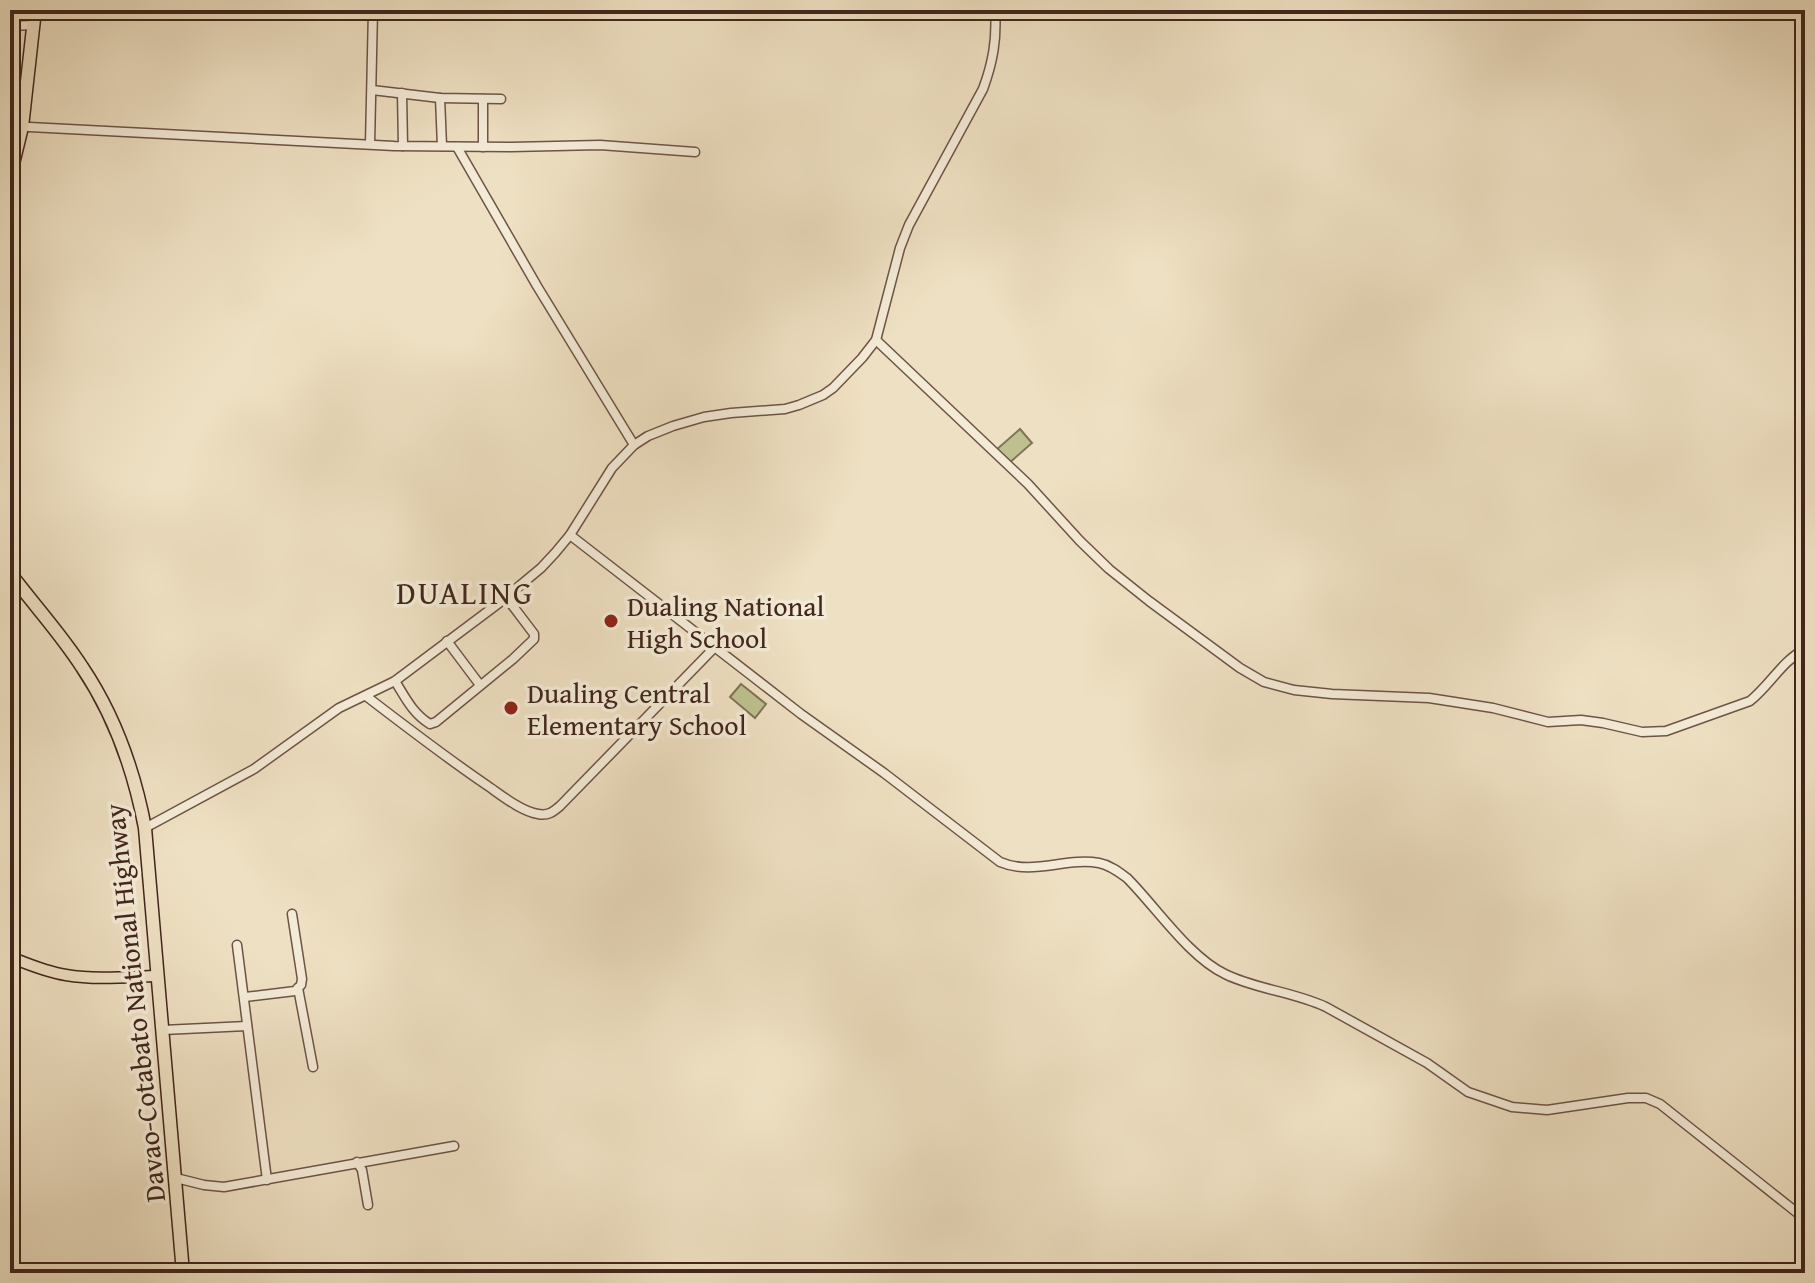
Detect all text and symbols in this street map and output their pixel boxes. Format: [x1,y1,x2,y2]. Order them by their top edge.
district label: DUALING [396,569,534,616]
place label: Dualing National High School [627,585,824,658]
marker: Dualing National High School [602,612,620,630]
place label: Dualing Central Elementary School [527,672,747,745]
marker: Dualing Central Elementary School [502,699,520,717]
street label: Davao-Cotabato National Highway [93,802,175,1204]

